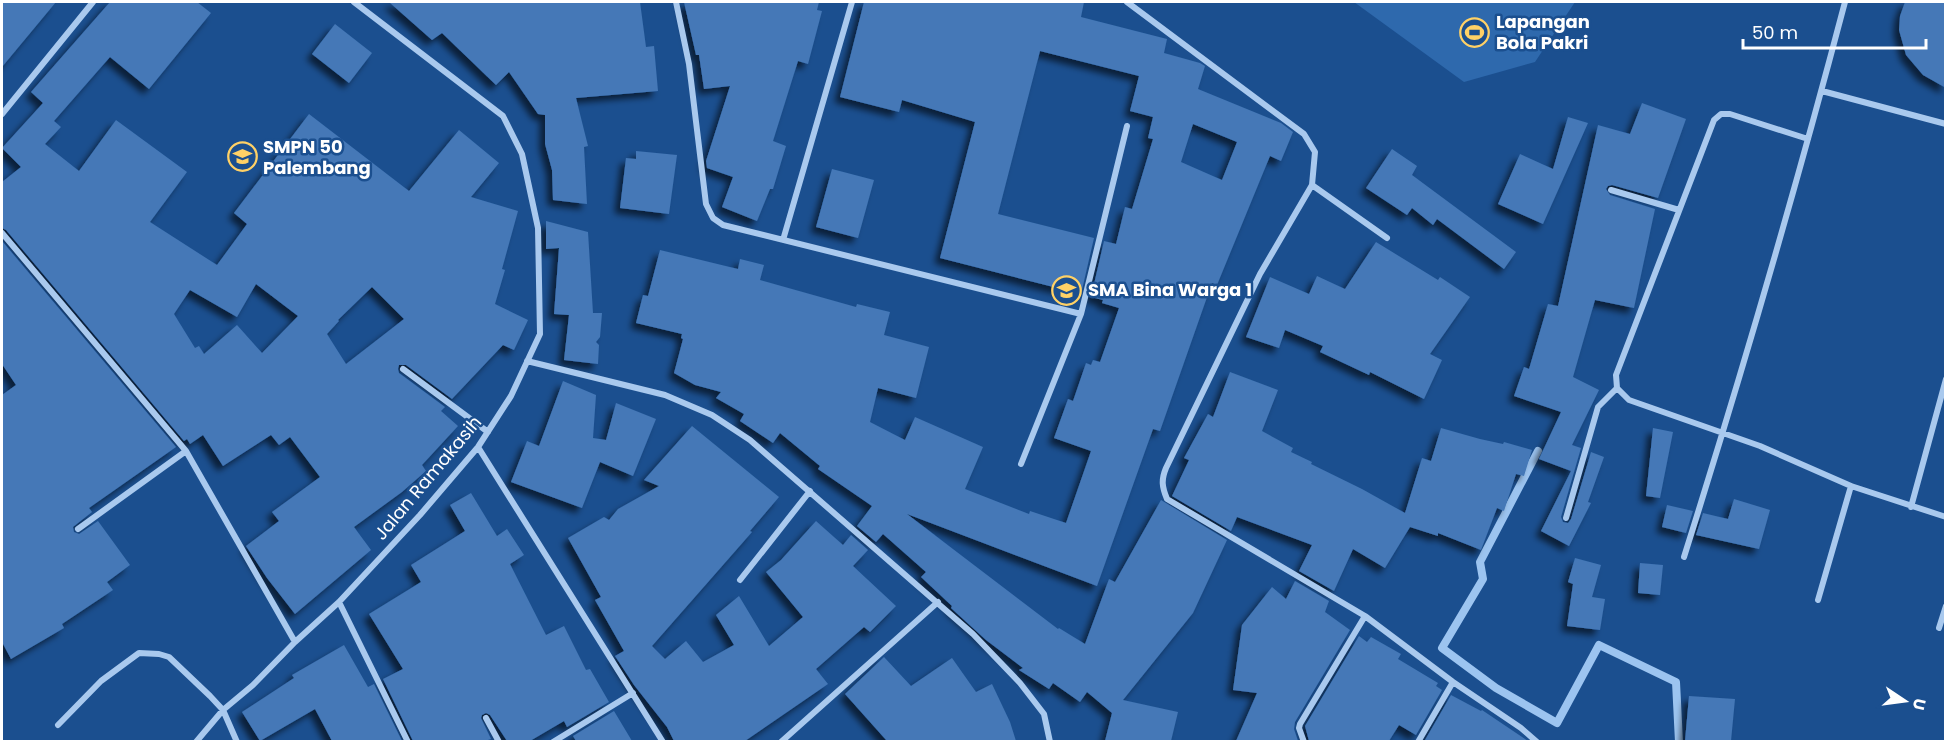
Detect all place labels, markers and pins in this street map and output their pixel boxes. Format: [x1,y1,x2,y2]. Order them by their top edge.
place label: Lapangan Bola Pakri [1496,9,1590,55]
sports icon: Lapangan Bola Pakri [1459,16,1491,48]
place label: SMPN 50 Palembang [263,134,371,180]
school or university icon: SMPN 50 Palembang [226,141,258,173]
school or university icon: SMA Bina Warga 1 [1051,274,1083,306]
place label: SMA Bina Warga 1 [1088,277,1252,302]

